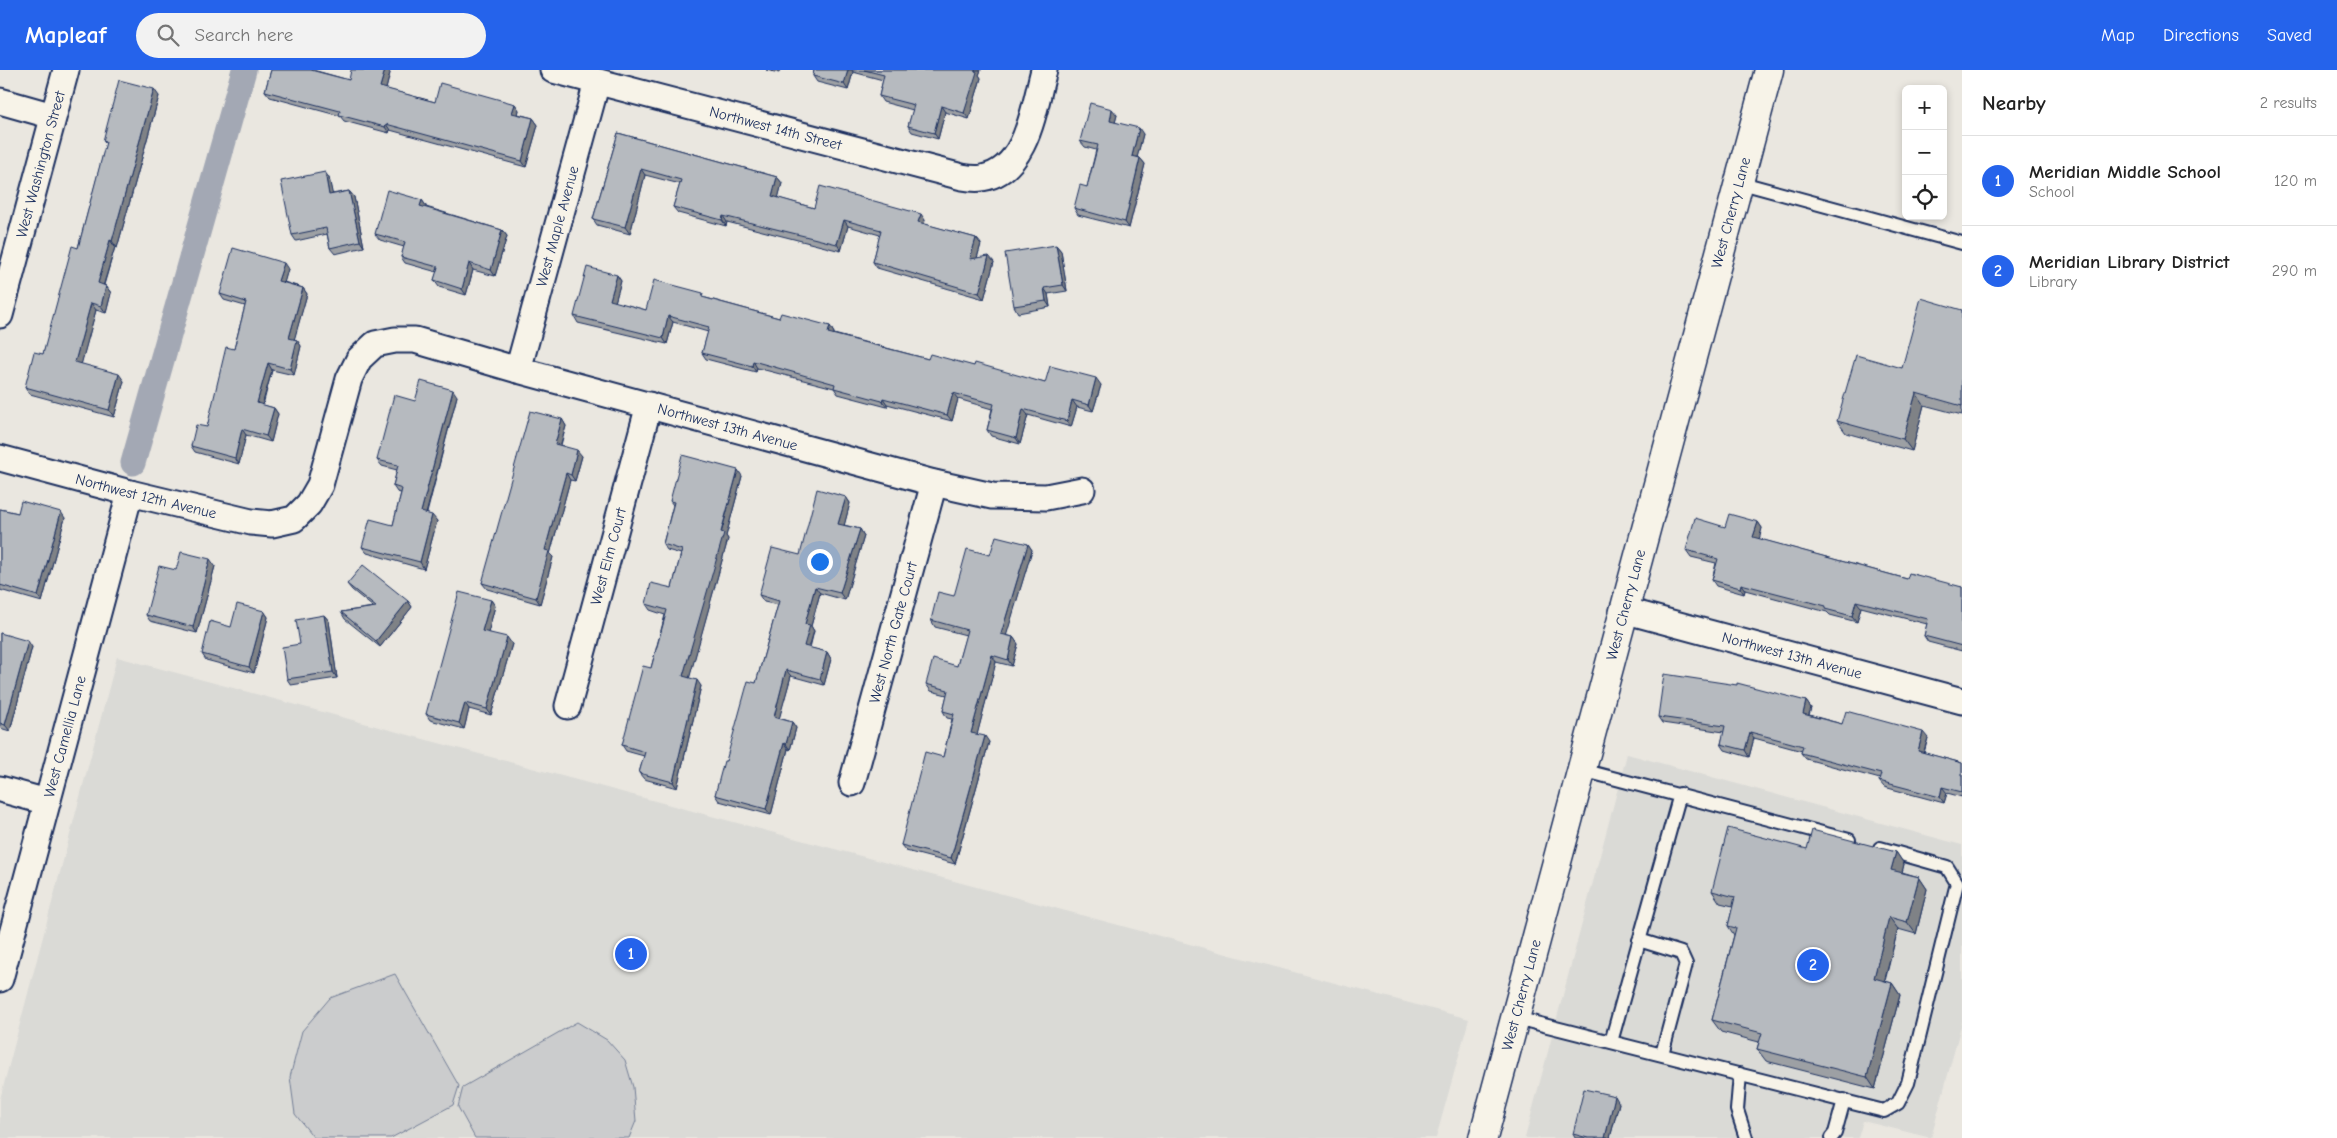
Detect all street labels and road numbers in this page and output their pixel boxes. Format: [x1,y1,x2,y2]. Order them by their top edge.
street label: West Washington Street [12,88,69,240]
street label: Northwest 14th Street [707,102,844,154]
street label: West Cherry Lane [1707,155,1754,270]
street label: West Maple Avenue [532,163,583,289]
street label: Northwest 13th Avenue [656,399,800,455]
street label: Northwest 12th Avenue [74,470,219,523]
street label: West Elm Court [587,505,630,607]
street label: West Cherry Lane [1602,547,1649,662]
street label: West North Gate Court [865,559,921,705]
street label: Northwest 13th Avenue [1720,628,1865,683]
street label: West Camellia Lane [40,673,90,799]
street label: West Cherry Lane [1498,937,1545,1053]

